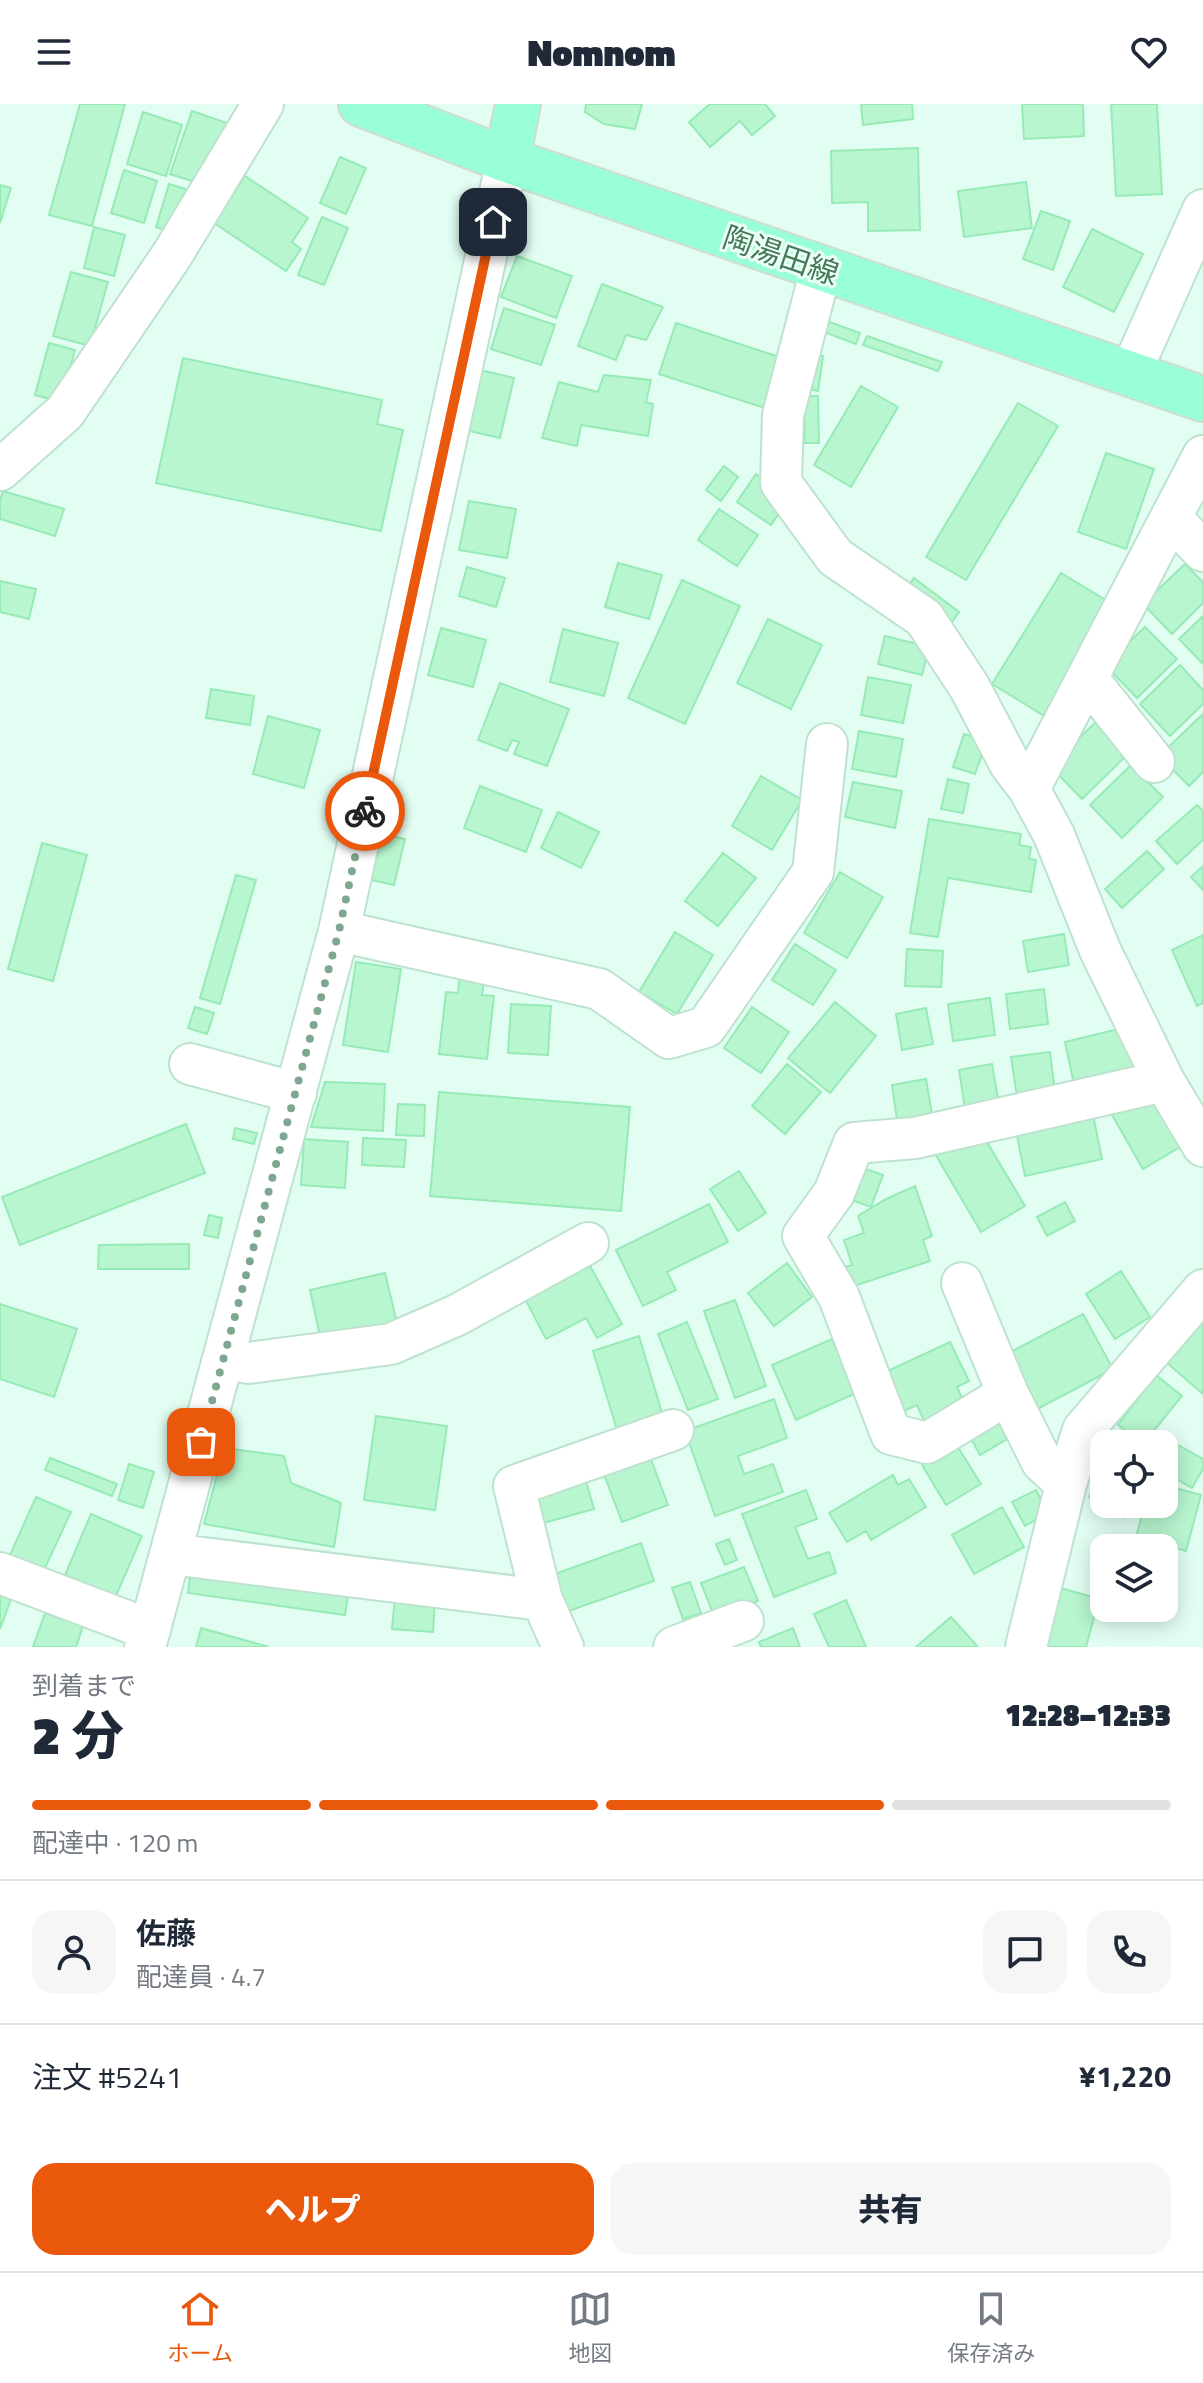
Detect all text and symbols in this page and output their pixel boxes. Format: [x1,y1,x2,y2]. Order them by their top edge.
text: Nomnom [527,25,676,80]
icon: menu [32,30,76,74]
icon: heart [1127,30,1171,74]
pin [459,188,527,256]
icon: home [471,200,515,244]
street label: 陶湯田線 [717,214,845,296]
courier [325,771,405,851]
icon: bike [343,789,387,833]
pin [167,1408,235,1476]
icon: bag [179,1420,223,1464]
map controls [1090,1430,1178,1622]
button: locate [1090,1430,1178,1518]
button: layers [1090,1534,1178,1622]
text: 到着まで [32,1666,136,1705]
text: 12:28–12:33 [1005,1692,1171,1738]
text: 2 分 [32,1695,124,1774]
text: 配達中 · 120 m [32,1823,198,1862]
button: person [32,1910,116,1994]
text: 佐藤 [136,1910,196,1956]
button: chat [983,1910,1067,1994]
button: phone [1087,1910,1171,1994]
text: 配達員 · 4.7 [136,1957,266,1996]
text: ¥1,220 [1079,2053,1171,2099]
text: 注文 #5241 [32,2054,183,2100]
button: ヘルプ [32,2163,594,2255]
button: 共有 [610,2163,1171,2255]
tab: ホーム [168,2287,233,2370]
tab: 地図 [568,2287,612,2370]
tab: 保存済み [947,2287,1035,2370]

